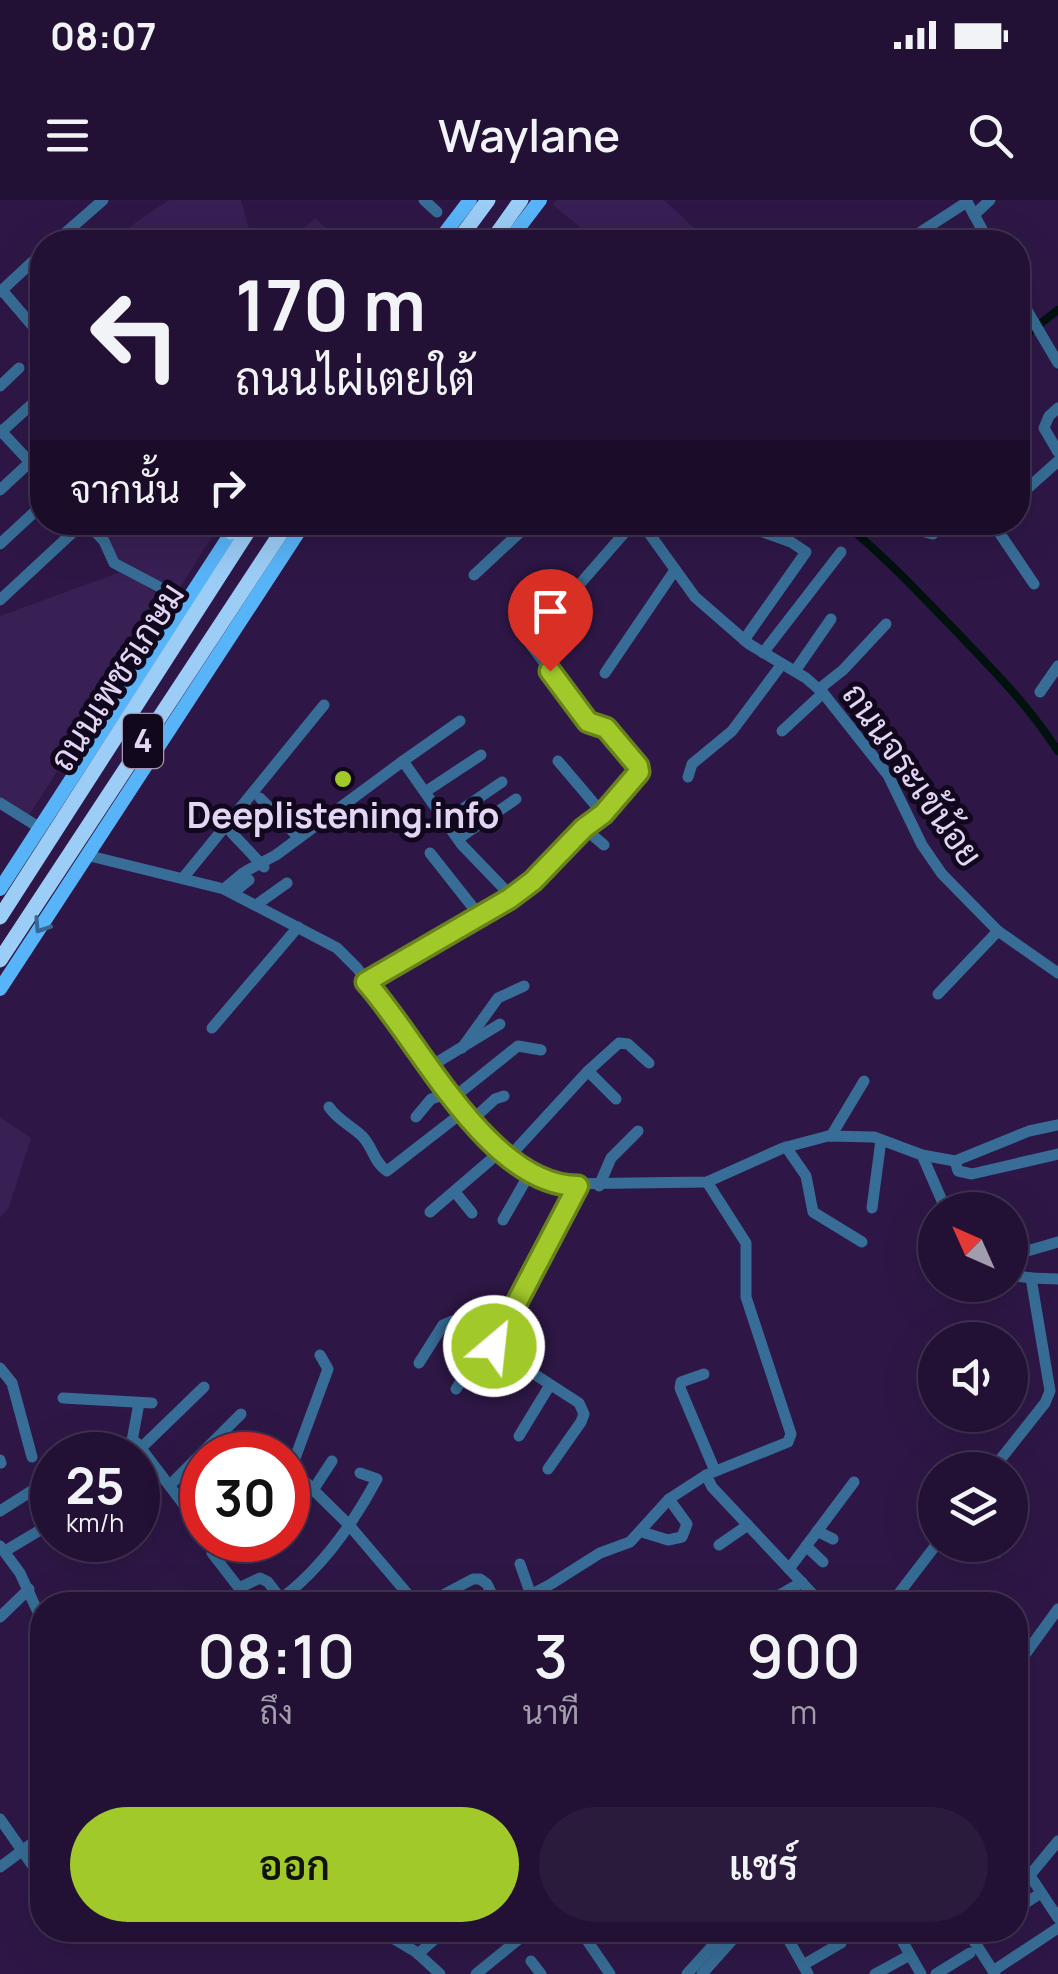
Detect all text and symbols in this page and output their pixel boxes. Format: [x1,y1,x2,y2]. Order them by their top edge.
text: 08:07 [50,9,157,61]
text: Waylane [438,104,620,166]
icon: menu [40,108,95,163]
icon: search [963,108,1018,163]
text: 170 m [235,256,426,352]
icon: left [70,270,200,400]
text: ถนนไผ่เตยใต้ [235,347,475,409]
icon: right [200,460,255,515]
text: จากนั้น [70,462,180,514]
pin [508,569,593,672]
street label: ถนนเพชรเกษม [37,573,195,780]
icon: arrive [523,584,578,639]
street label: ถนนจระเข้น้อย [832,673,994,876]
road number: 4 [123,714,163,768]
marker: Deeplistening.info [332,768,354,790]
place label: Deeplistening.info [187,791,499,839]
one-way arrow [34,916,53,934]
north arrow [918,1192,1028,1302]
map controls [918,1192,1028,1562]
position arrow [442,1294,546,1398]
button: sound [918,1322,1028,1432]
speed limit sign: 30 [180,1432,310,1562]
text: 25 [65,1451,125,1519]
button: layers [918,1452,1028,1562]
text: km/h [66,1505,124,1540]
text: 08:10 [197,1614,355,1696]
text: 3 [534,1614,568,1696]
text: 900 [747,1614,861,1696]
text: ถึง [260,1690,293,1734]
text: นาที [522,1690,579,1734]
text: m [790,1690,817,1734]
button: ออก [70,1807,519,1922]
button: แชร์ [539,1807,988,1922]

